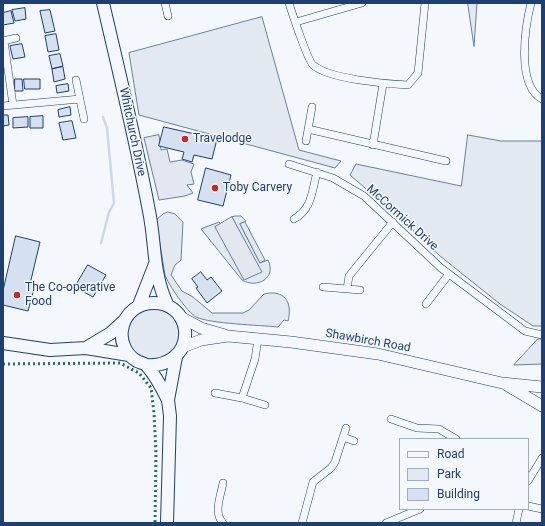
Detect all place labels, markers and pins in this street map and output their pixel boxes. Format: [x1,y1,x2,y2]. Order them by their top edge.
place label: Travelodge [193,132,252,146]
marker: Travelodge [180,134,190,144]
place label: Toby Carvery [223,181,292,195]
marker: Toby Carvery [210,183,220,193]
place label: The Co-operative Food [25,281,115,309]
marker: The Co-operative Food [12,290,22,300]

